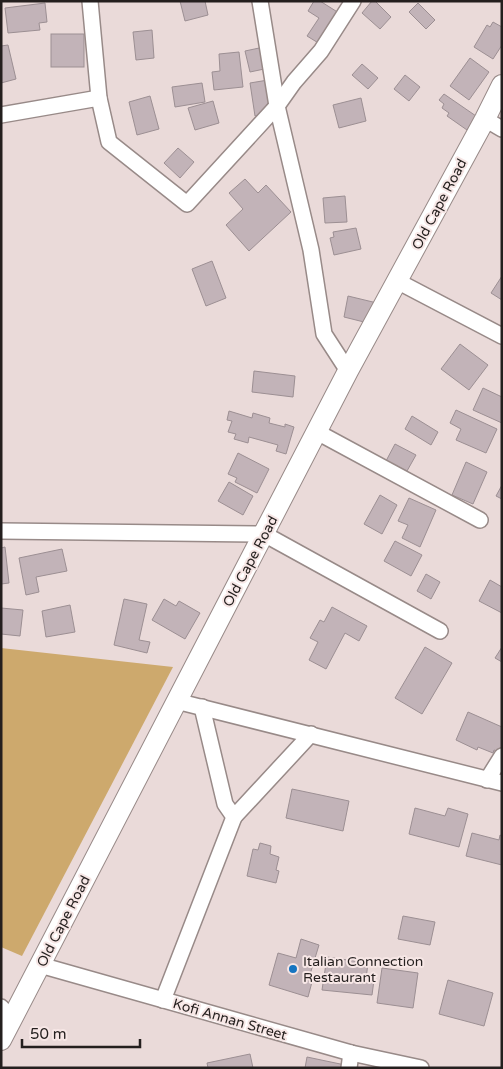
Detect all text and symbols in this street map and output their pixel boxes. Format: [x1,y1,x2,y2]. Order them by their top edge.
street label: Old Cape Road [408,156,471,253]
street label: Old Cape Road [219,513,282,610]
street label: Old Cape Road [33,873,94,970]
place label: Italian Connection Restaurant [303,953,423,986]
marker: Italian Connection Restaurant [287,963,299,975]
street label: Kofi Annan Street [171,995,289,1044]
scale bar [22,1016,140,1048]
text: 50 m [30,1025,67,1043]

